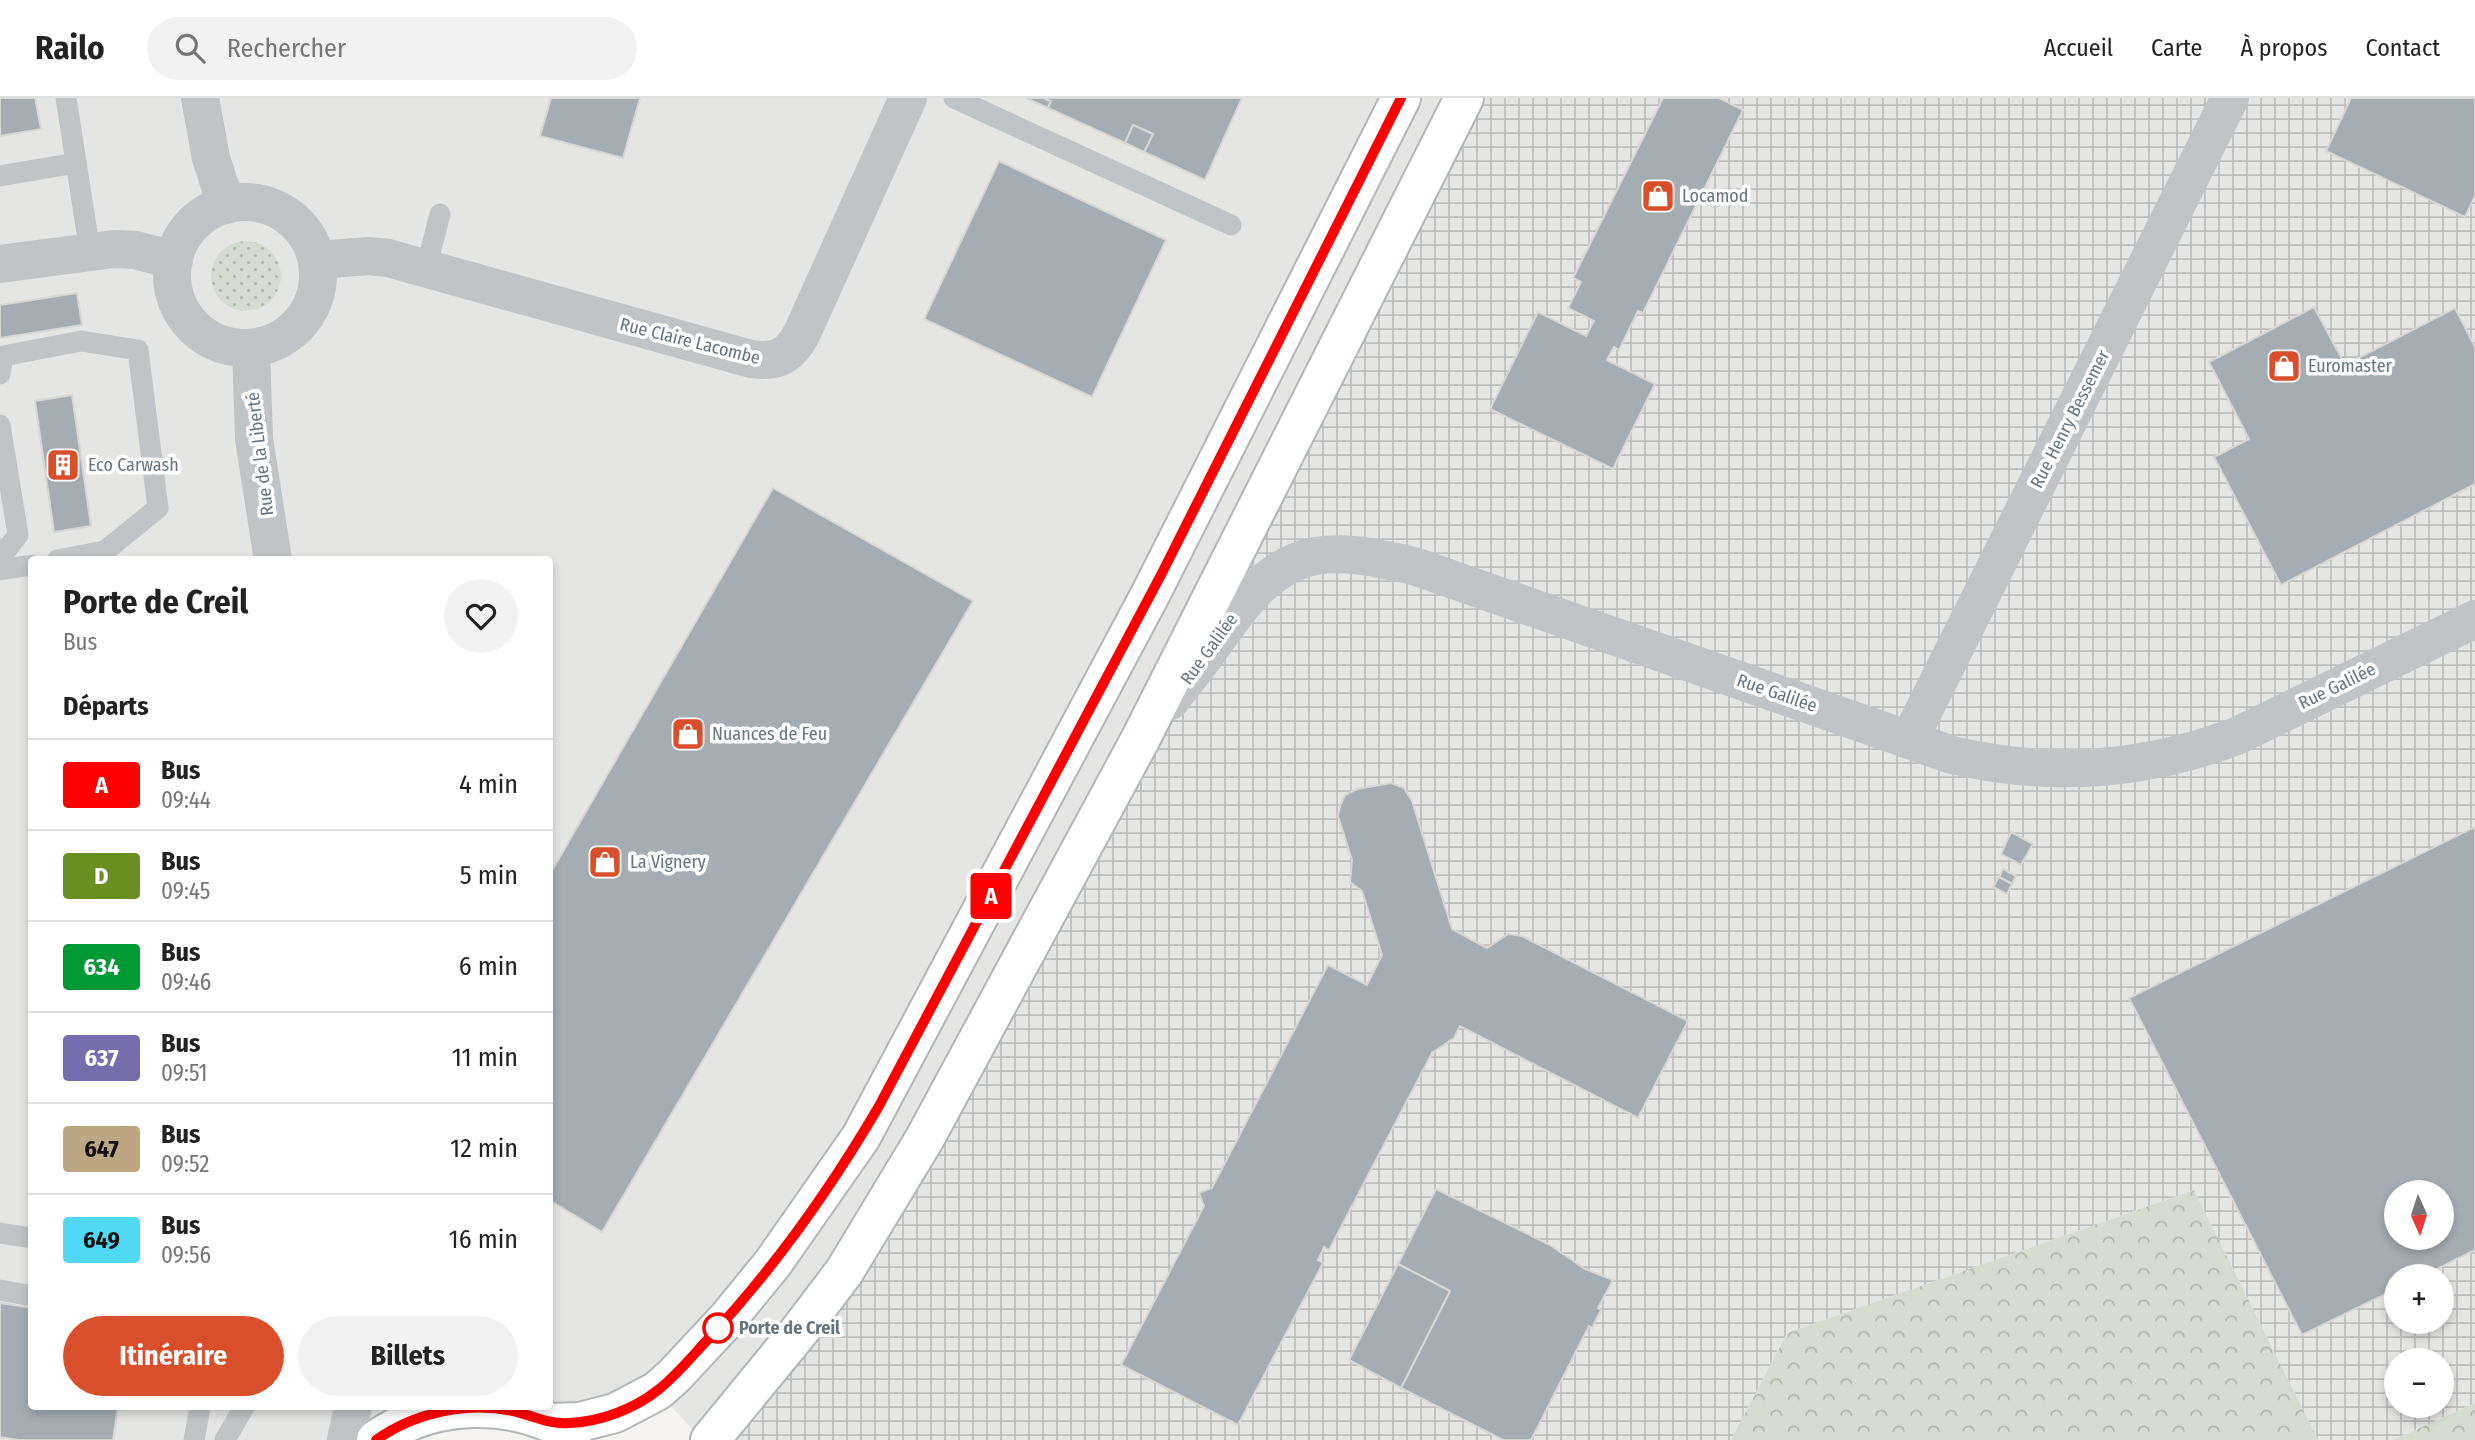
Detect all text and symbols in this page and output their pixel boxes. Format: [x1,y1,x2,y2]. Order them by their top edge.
search box [147,17,637,80]
text: Railo [35,28,105,68]
icon: search [171,29,209,67]
text: Rechercher [227,33,346,64]
text: Accueil [2044,34,2113,62]
text: Carte [2151,34,2202,62]
text: À propos [2240,34,2327,62]
text: Contact [2365,34,2440,62]
shop icon: Locamod [1639,177,1677,215]
place label: Locamod [1682,185,1748,207]
street label: Rue Claire Lacombe [617,313,763,369]
street label: Rue Henry Bessemer [2026,346,2115,492]
shop icon: Euromaster [2265,347,2303,385]
place label: Euromaster [2308,355,2393,377]
street label: Rue de la Liberté [241,391,279,517]
building icon: Eco Carwash [44,446,82,484]
place label: Eco Carwash [88,454,179,476]
button: heart [444,579,518,653]
text: Porte de Creil [63,582,248,622]
street label: Rue Galilée [1176,609,1242,689]
text: Bus [63,628,97,656]
street label: Rue Galilée [2295,658,2379,714]
street label: Rue Galilée [1734,669,1820,717]
text: Départs [63,691,149,722]
shop icon: Nuances de Feu [669,715,707,753]
place label: Nuances de Feu [712,723,827,745]
text: Bus [161,755,200,786]
text: 4 min [459,769,518,800]
text: A [95,771,108,799]
text: 09:44 [161,786,211,814]
shop icon: La Vignery [586,843,624,881]
text: Bus [161,846,200,877]
place label: La Vignery [630,851,706,873]
text: 5 min [460,860,518,891]
text: D [94,862,109,890]
line badge: A [968,873,1014,919]
text: 09:45 [161,877,210,905]
text: A [984,882,998,910]
text: Bus [161,937,200,968]
text: 6 min [459,951,518,982]
text: 634 [84,953,120,981]
text: 09:46 [161,968,211,996]
text: Bus [161,1028,200,1059]
text: 11 min [452,1042,518,1073]
text: 637 [85,1044,118,1072]
text: 09:51 [161,1059,207,1087]
text: Bus [161,1119,200,1150]
text: 12 min [450,1133,518,1164]
text: 647 [84,1135,119,1163]
text: 09:52 [161,1150,209,1178]
north arrow [2384,1180,2454,1250]
map controls [2384,1180,2454,1418]
text: Bus [161,1210,200,1241]
text: 16 min [449,1224,518,1255]
text: 649 [83,1226,120,1254]
text: 09:56 [161,1241,211,1269]
button: + [2384,1264,2454,1334]
marker: Porte de Creil [703,1313,733,1343]
button: Itinéraire [63,1316,284,1396]
button: Billets [298,1316,518,1396]
place label: Porte de Creil [739,1317,840,1339]
button: − [2384,1348,2454,1418]

